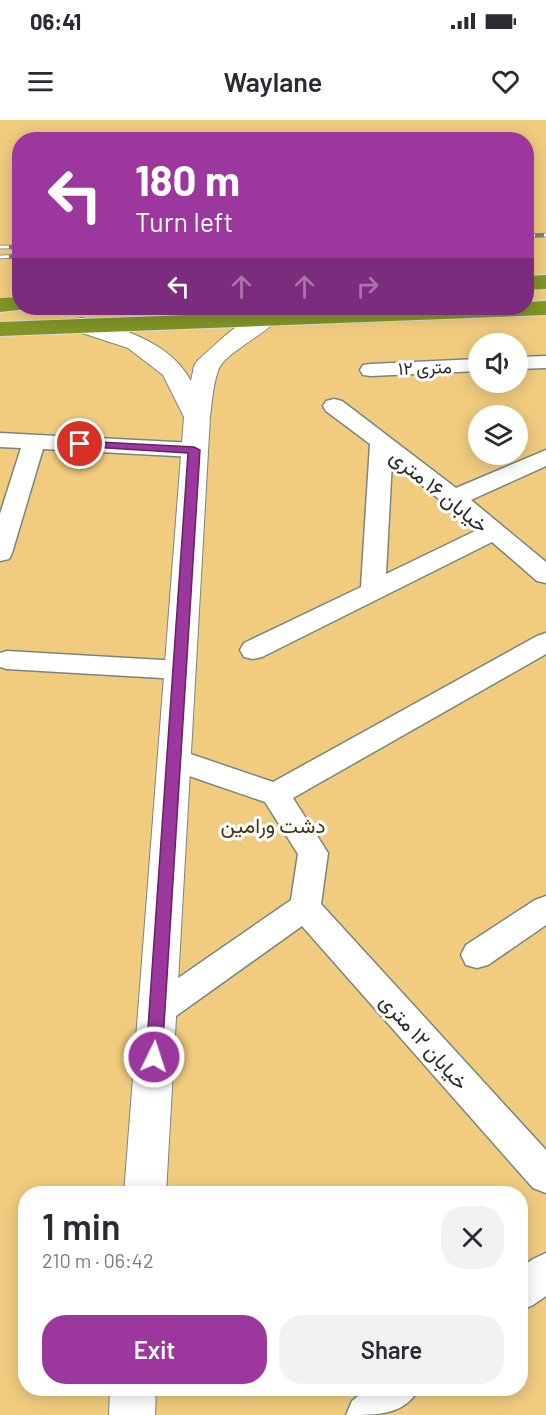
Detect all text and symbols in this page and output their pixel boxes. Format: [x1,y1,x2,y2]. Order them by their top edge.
text: 06:41 [30,8,81,34]
icon: menu [24,65,57,98]
text: Waylane [224,65,322,97]
icon: heart [489,65,522,98]
text: 180 m [135,154,240,204]
icon: left [36,156,114,234]
text: Turn left [135,205,233,237]
icon: left [162,270,195,303]
icon: ahead [225,270,258,303]
icon: ahead [288,270,321,303]
icon: right [351,270,384,303]
map controls [468,333,528,465]
button: sound [468,333,528,393]
street label: ۱۲ متری [398,355,452,380]
button: layers [468,405,528,465]
pin [54,418,105,469]
icon: arrive [63,427,96,460]
street label: خیابان ۱۶ متری [384,443,494,539]
park label: دشت ورامین [221,812,325,839]
street label: خیابان ۱۲ متری [374,988,475,1095]
position arrow [122,1025,186,1089]
text: 1 min [42,1204,121,1247]
button: close [441,1206,504,1269]
text: 210 m · 06:42 [42,1248,154,1272]
button: Exit [42,1315,267,1384]
button: Share [279,1315,504,1384]

